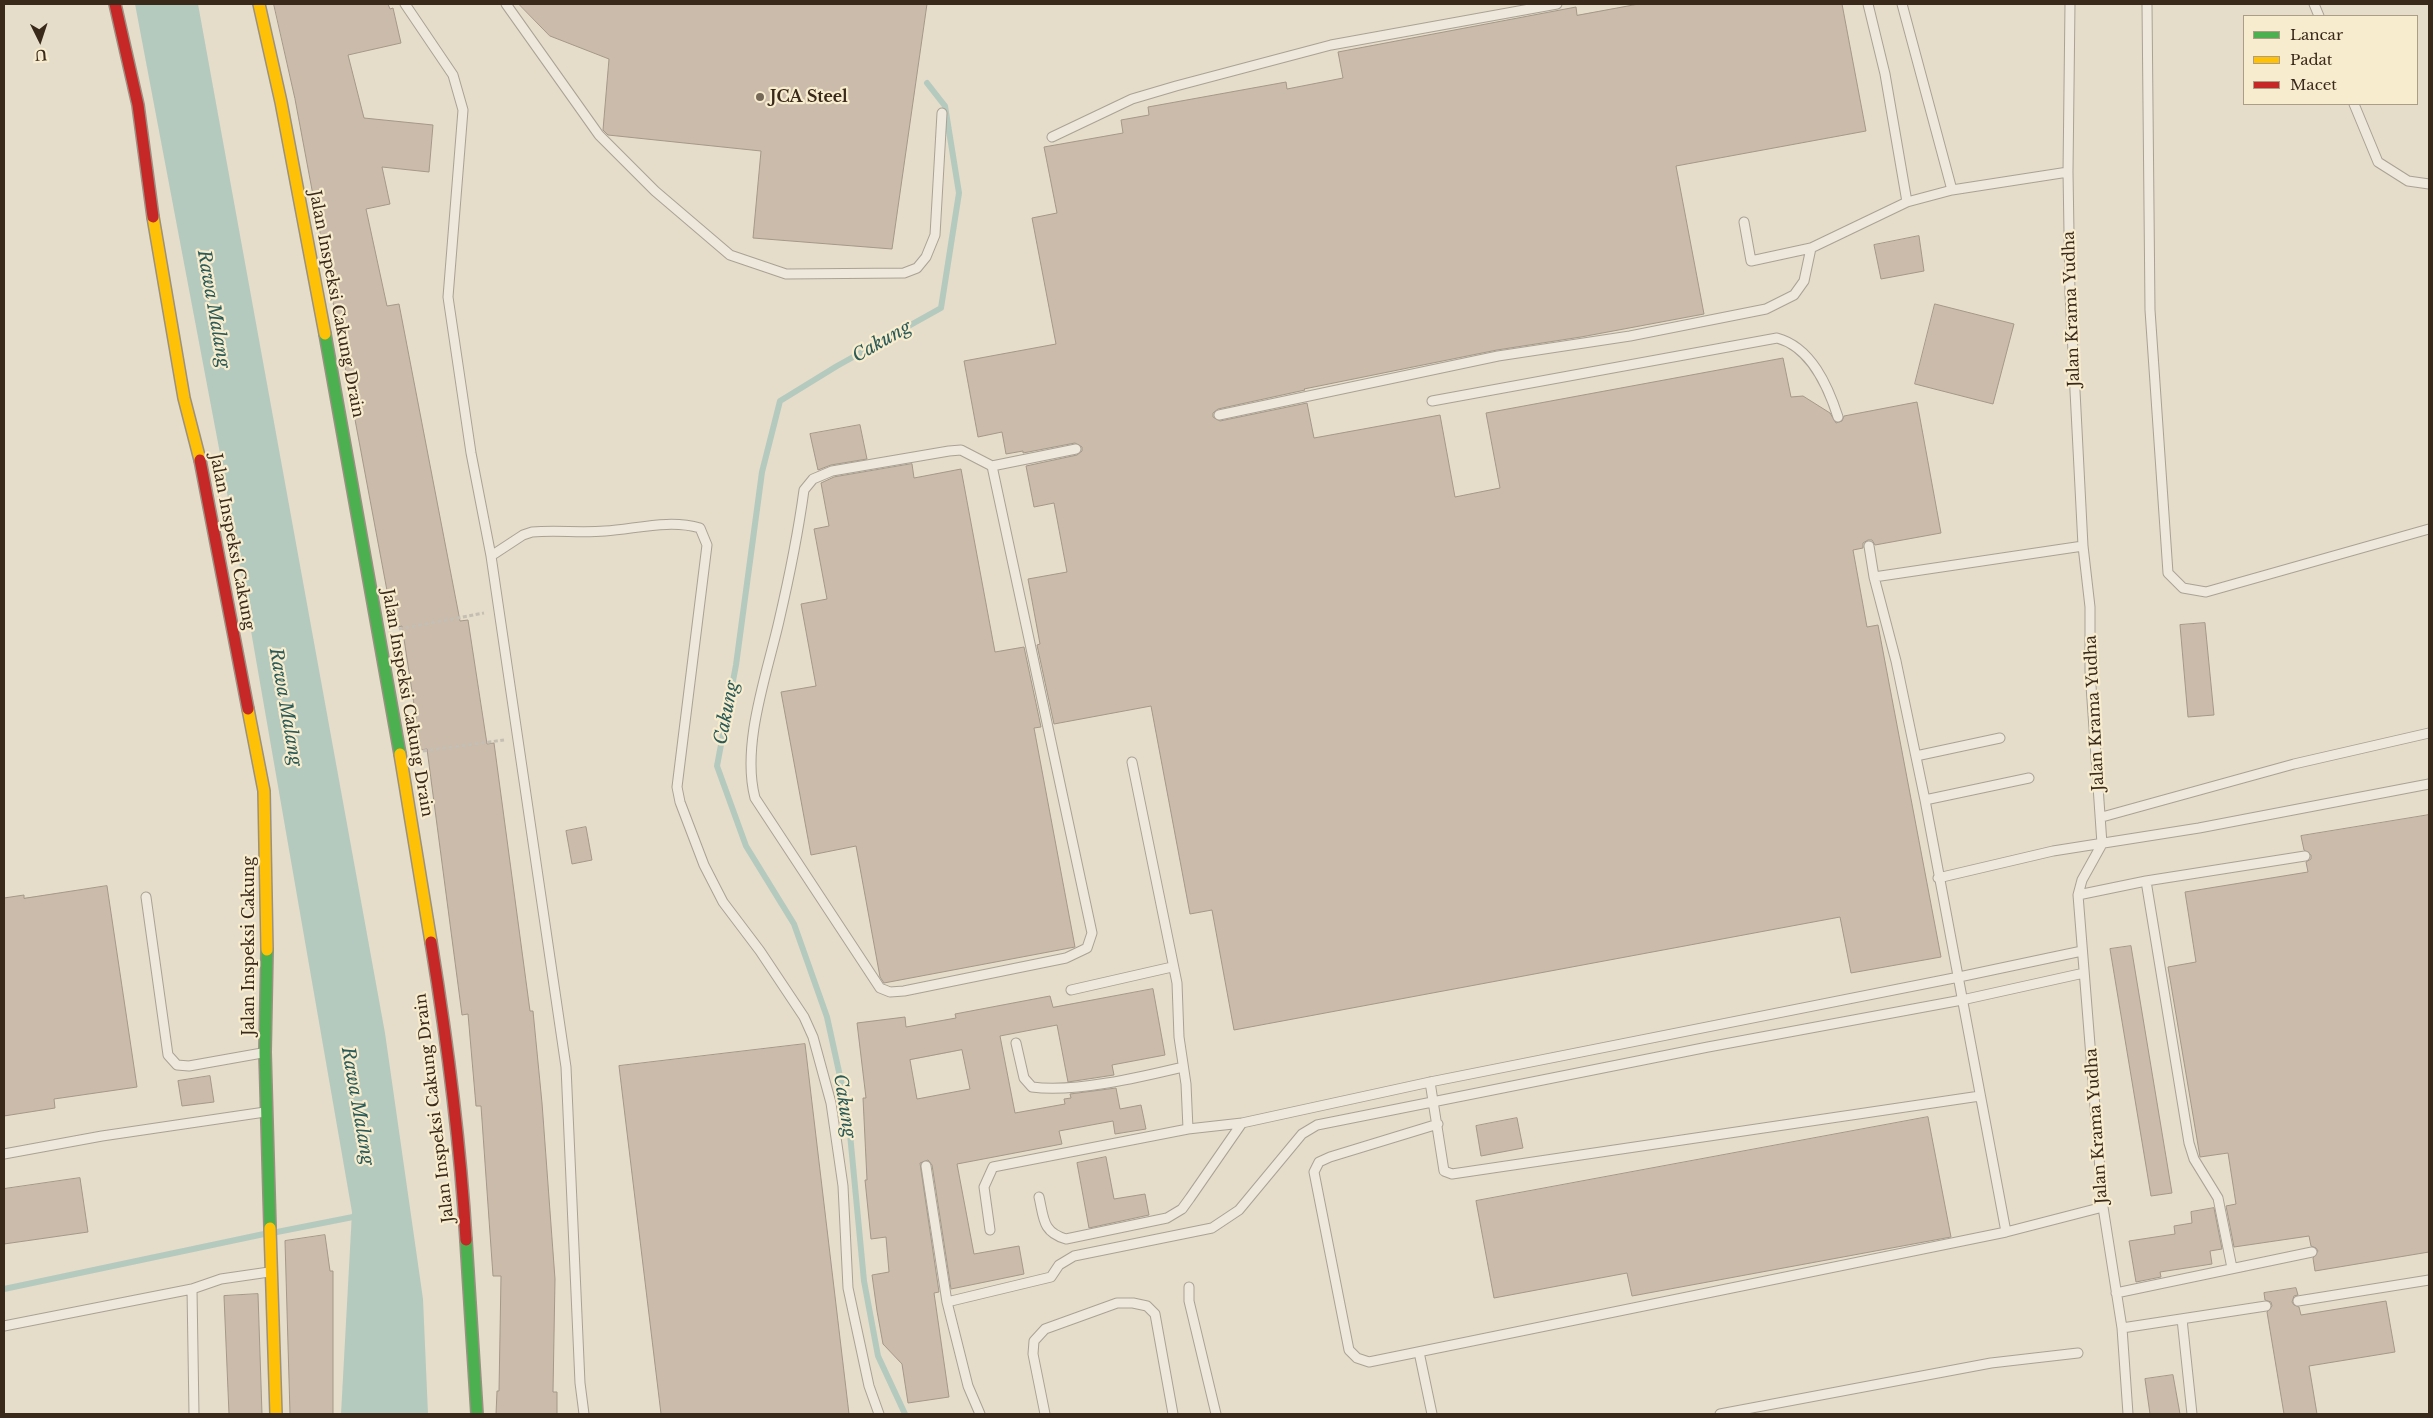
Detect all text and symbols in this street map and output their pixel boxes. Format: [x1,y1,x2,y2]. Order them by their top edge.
north arrow [15,15,65,65]
legend [2243,15,2418,105]
text: Lancar [2290,25,2343,44]
text: U [34,46,48,64]
text: Padat [2290,50,2333,69]
text: Macet [2290,75,2337,94]
place label: JCA Steel [770,87,848,107]
marker: JCA Steel [754,91,766,103]
street label: Jalan Inspeksi Cakung Drain [305,189,367,419]
street label: Jalan Krama Yudha [2060,231,2084,387]
water label: Rawa Malang [192,248,234,370]
water label: Cakung [849,317,915,367]
street label: Jalan Inspeksi Cakung [205,452,259,632]
street label: Jalan Inspeksi Cakung Drain [377,588,437,818]
street label: Jalan Krama Yudha [2081,635,2109,791]
water label: Rawa Malang [264,646,306,768]
water label: Cakung [710,679,744,747]
street label: Jalan Inspeksi Cakung [239,856,259,1036]
street label: Jalan Inspeksi Cakung Drain [411,992,459,1224]
water label: Rawa Malang [336,1045,378,1167]
street label: Jalan Krama Yudha [2082,1047,2112,1205]
water label: Cakung [828,1072,860,1140]

